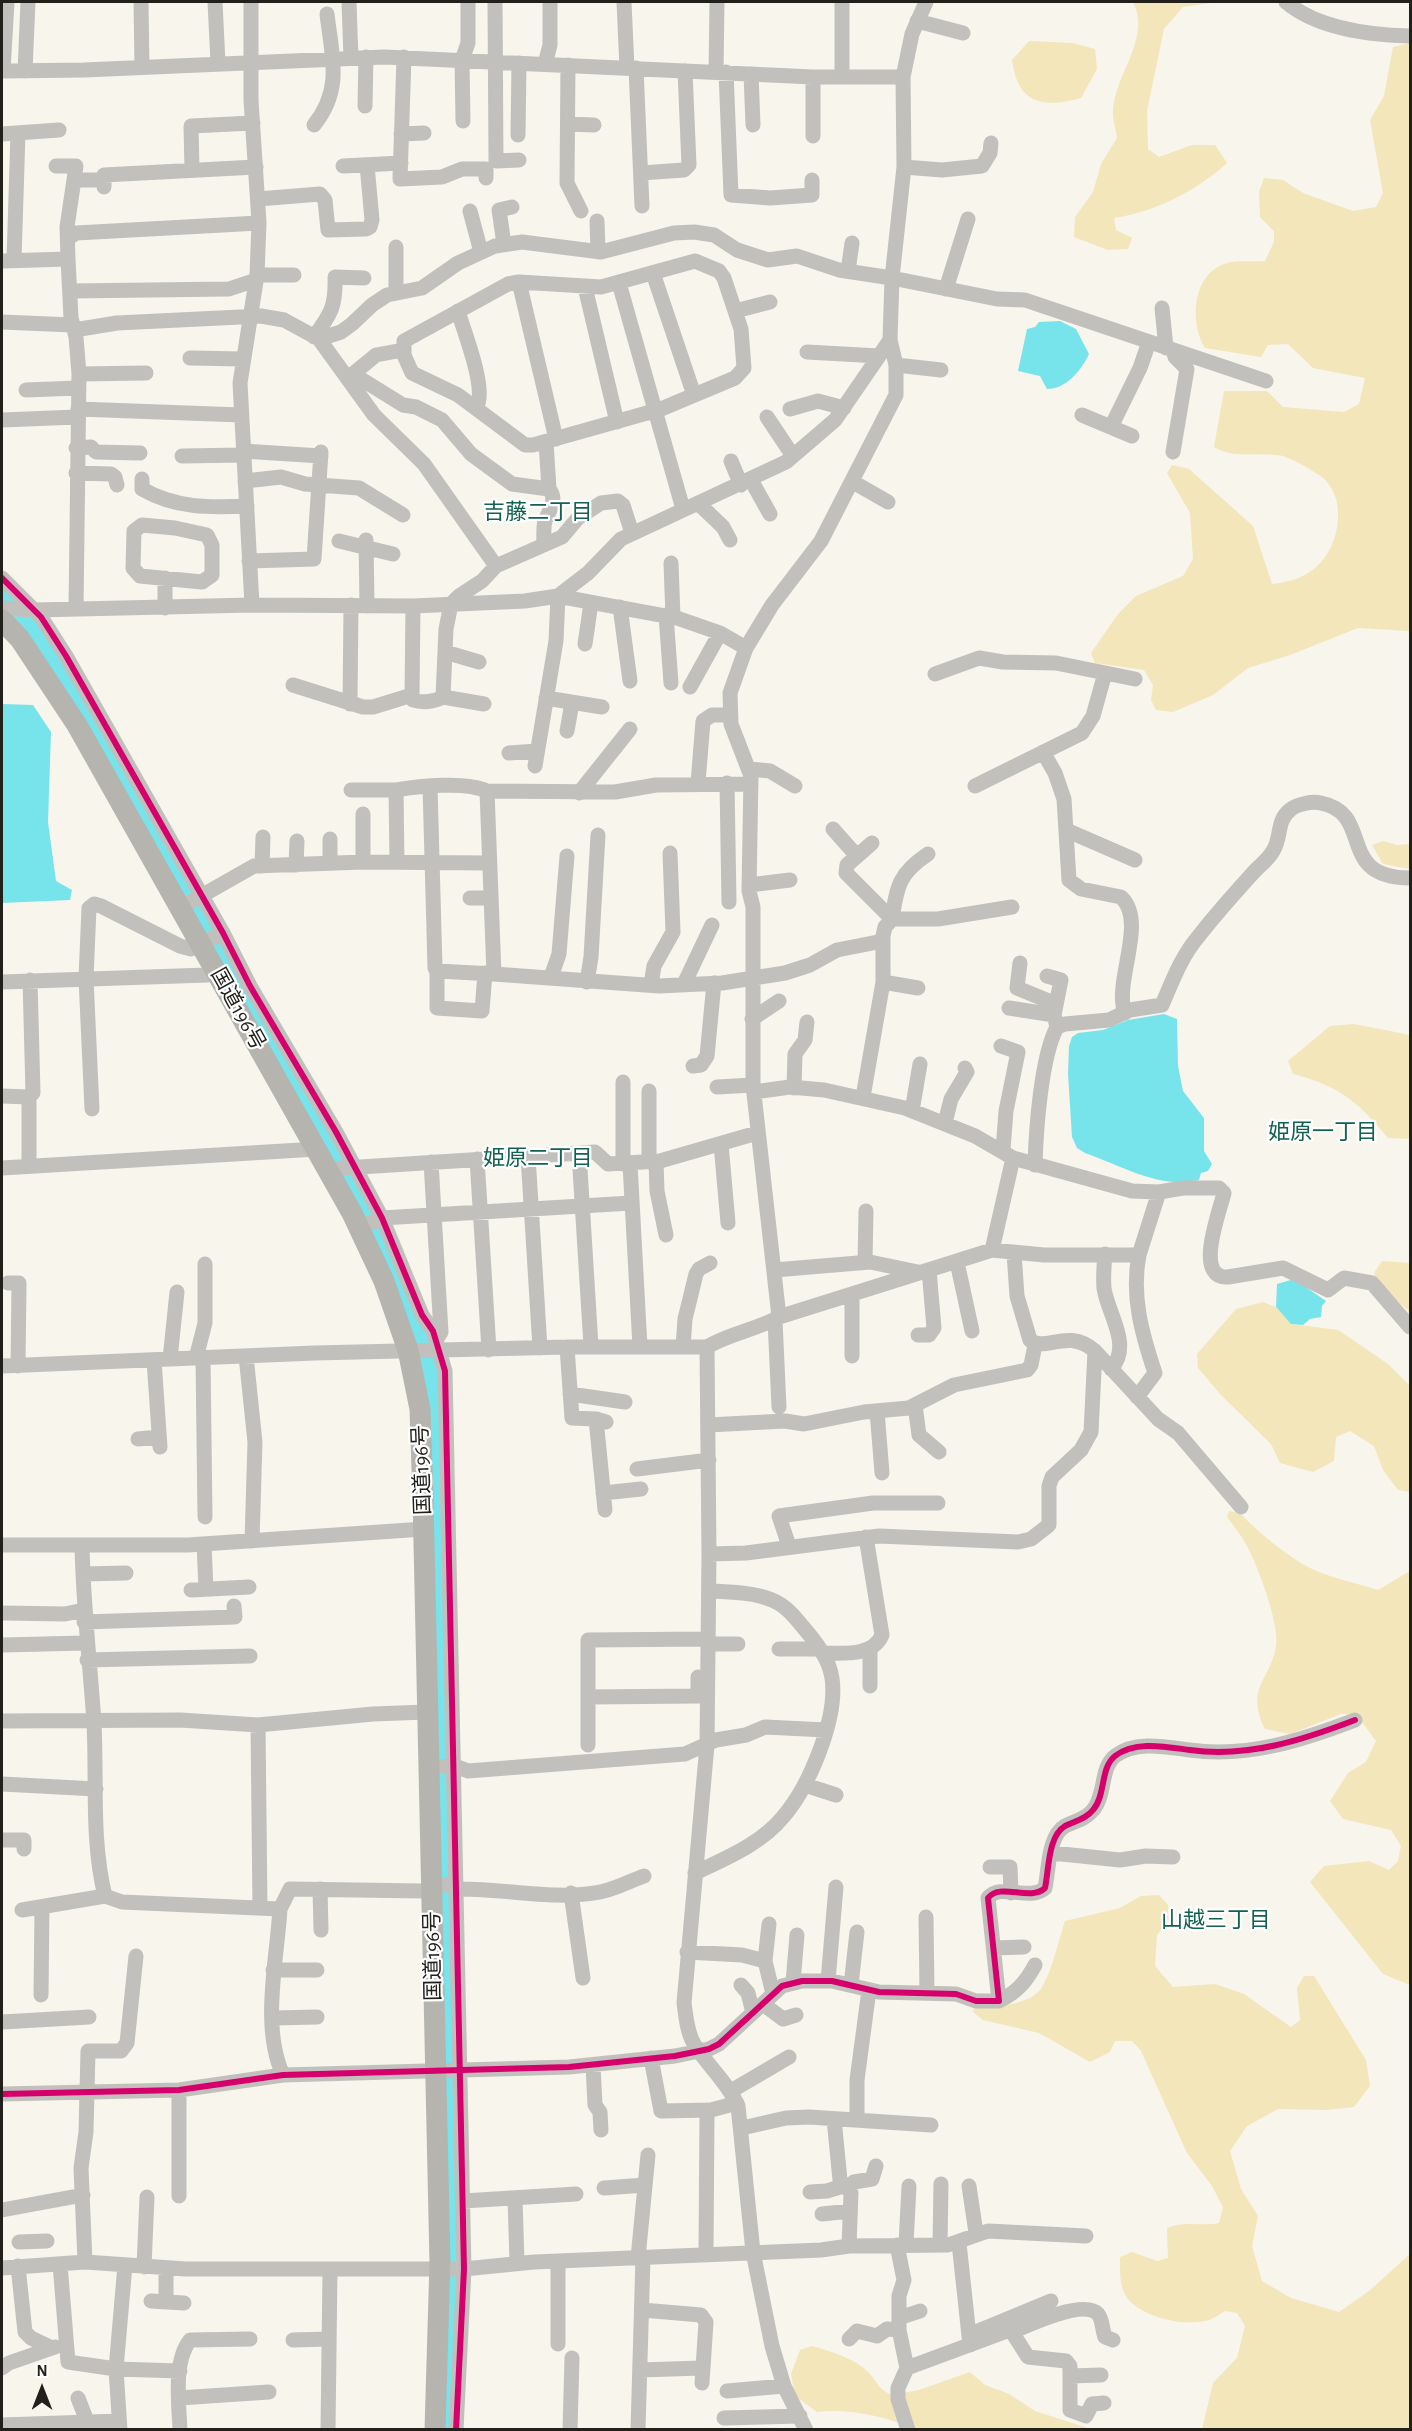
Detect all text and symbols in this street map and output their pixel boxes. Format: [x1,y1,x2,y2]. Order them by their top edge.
district label: 吉藤二丁目 [483,499,593,525]
street label: 国道196号 [205,964,271,1054]
district label: 姫原一丁目 [1268,1119,1378,1145]
district label: 姫原二丁目 [483,1145,593,1171]
street label: 国道196号 [408,1425,436,1515]
district label: 山越三丁目 [1161,1907,1271,1933]
street label: 国道196号 [420,1911,446,2001]
north arrow [12,2359,72,2419]
text: N [36,2363,48,2379]

